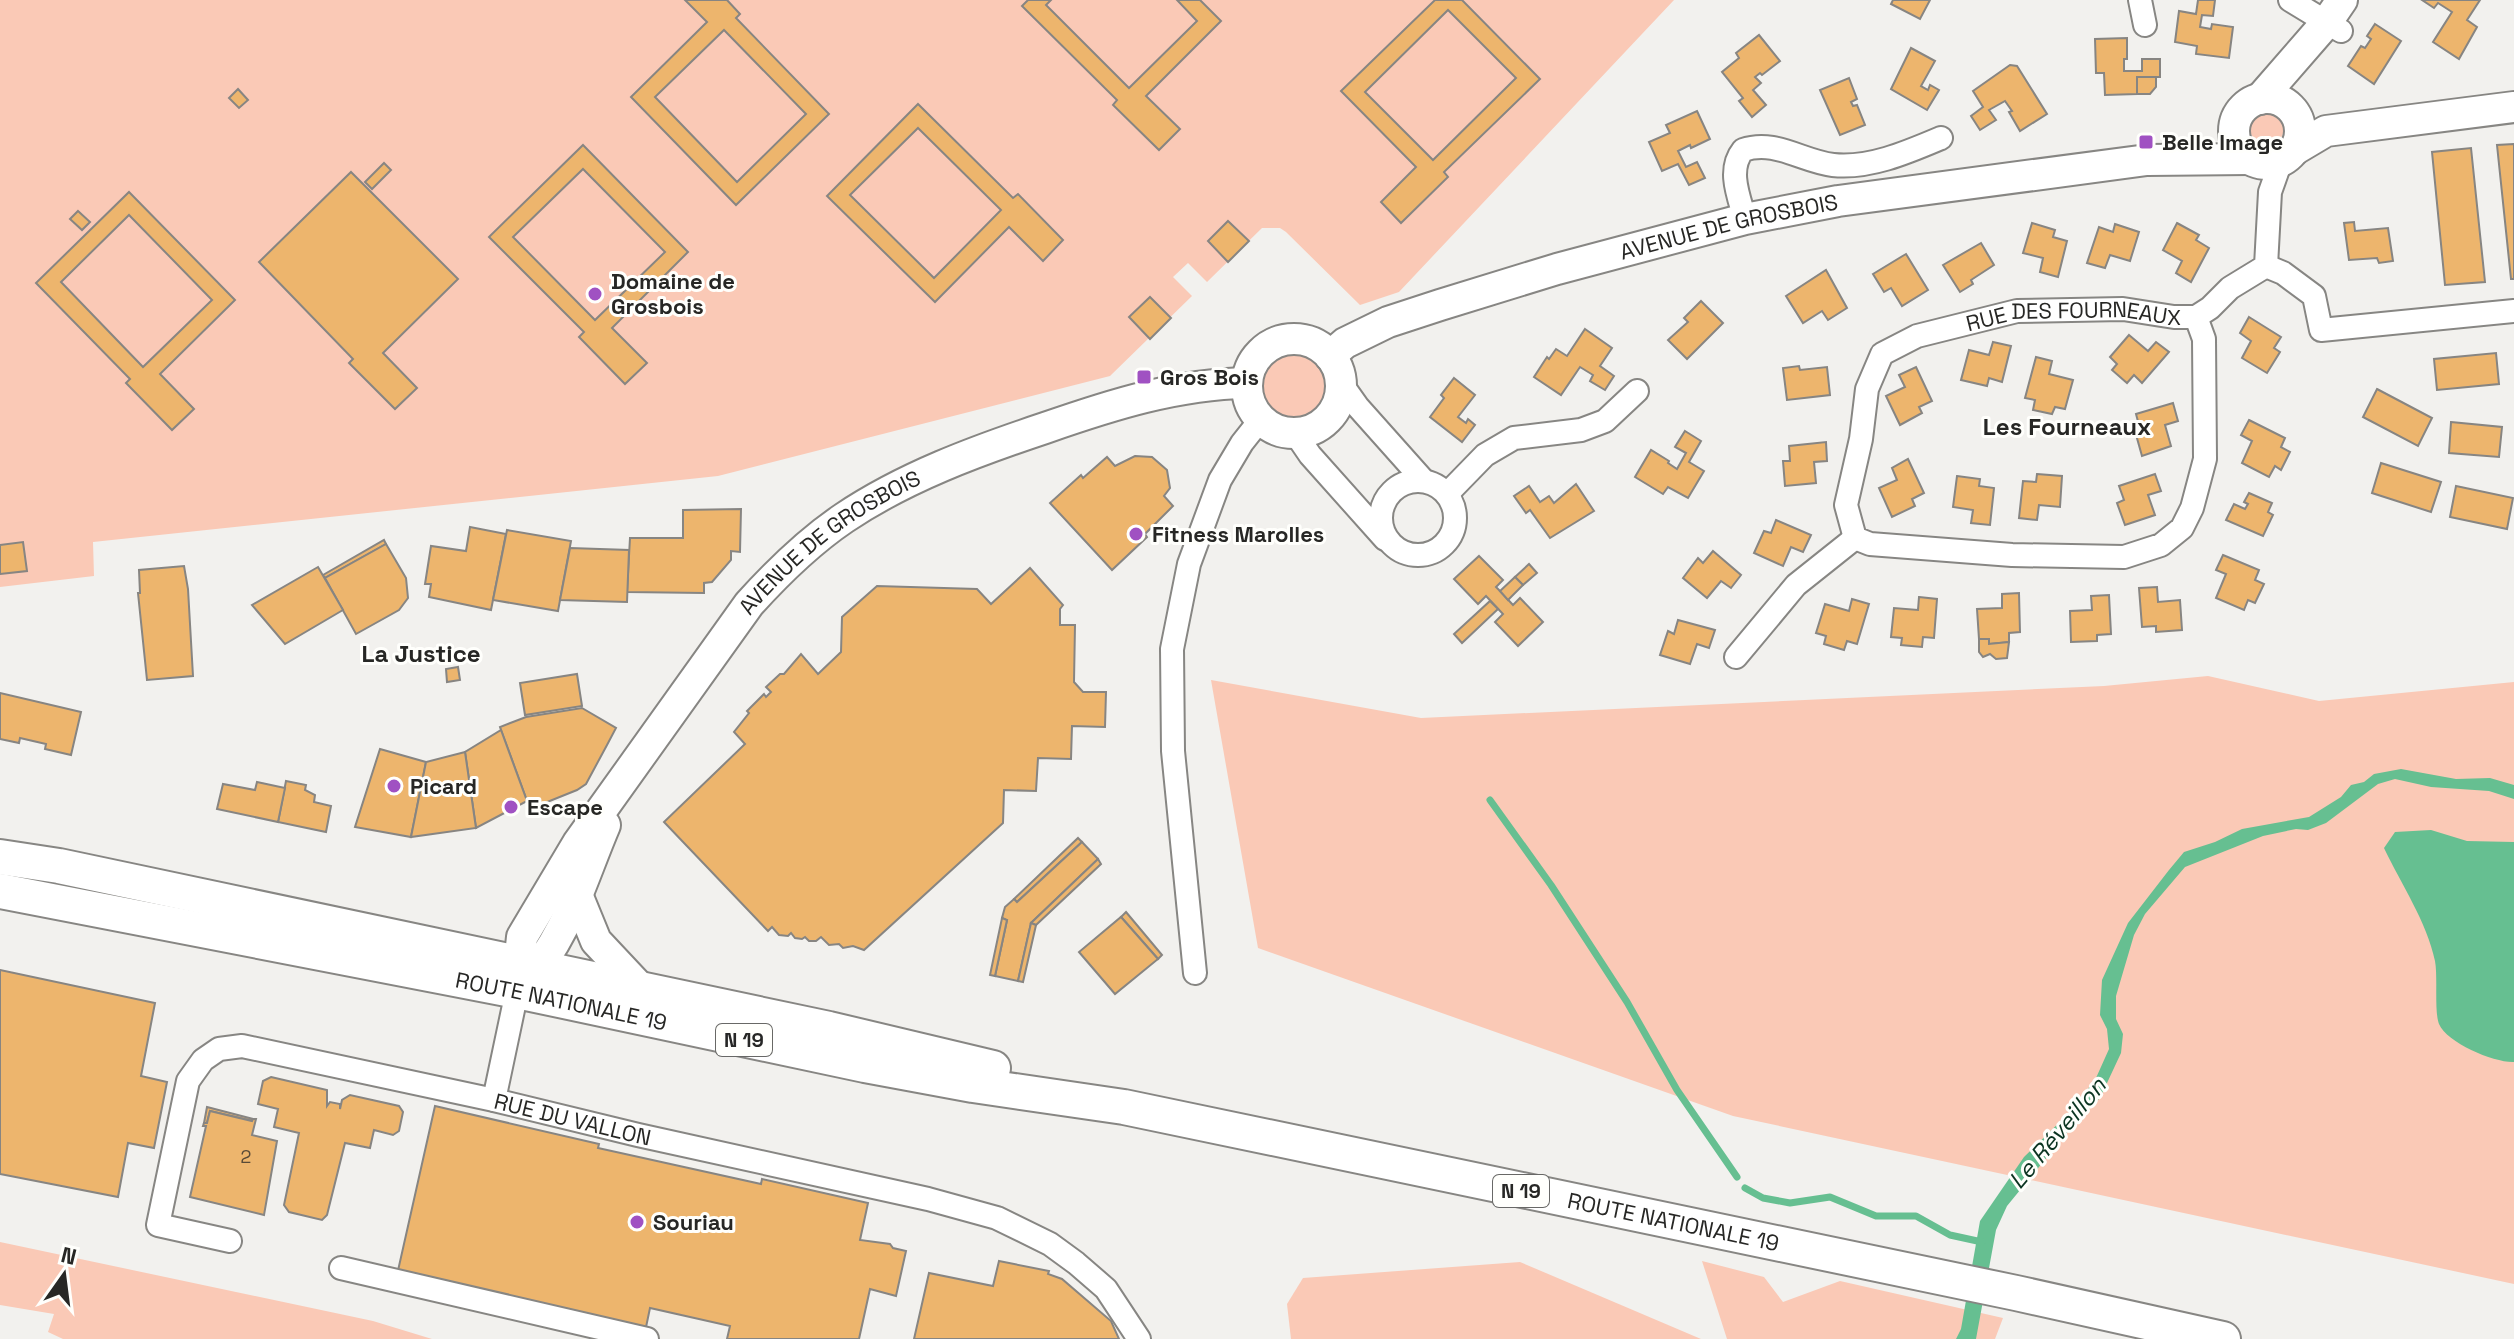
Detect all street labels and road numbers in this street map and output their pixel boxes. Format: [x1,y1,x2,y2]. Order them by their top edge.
street label: AVENUE DE GROSBOIS [1617,187,1840,266]
street label: RUE DES FOURNEAUX [1963,295,2181,337]
street label: AVENUE DE GROSBOIS [732,464,925,620]
street label: ROUTE NATIONALE 19 [453,965,670,1037]
road number: N 19 [716,1024,772,1056]
street label: RUE DU VALLON [491,1087,654,1151]
road number: N 19 [1493,1175,1549,1207]
street label: ROUTE NATIONALE 19 [1565,1186,1782,1257]

